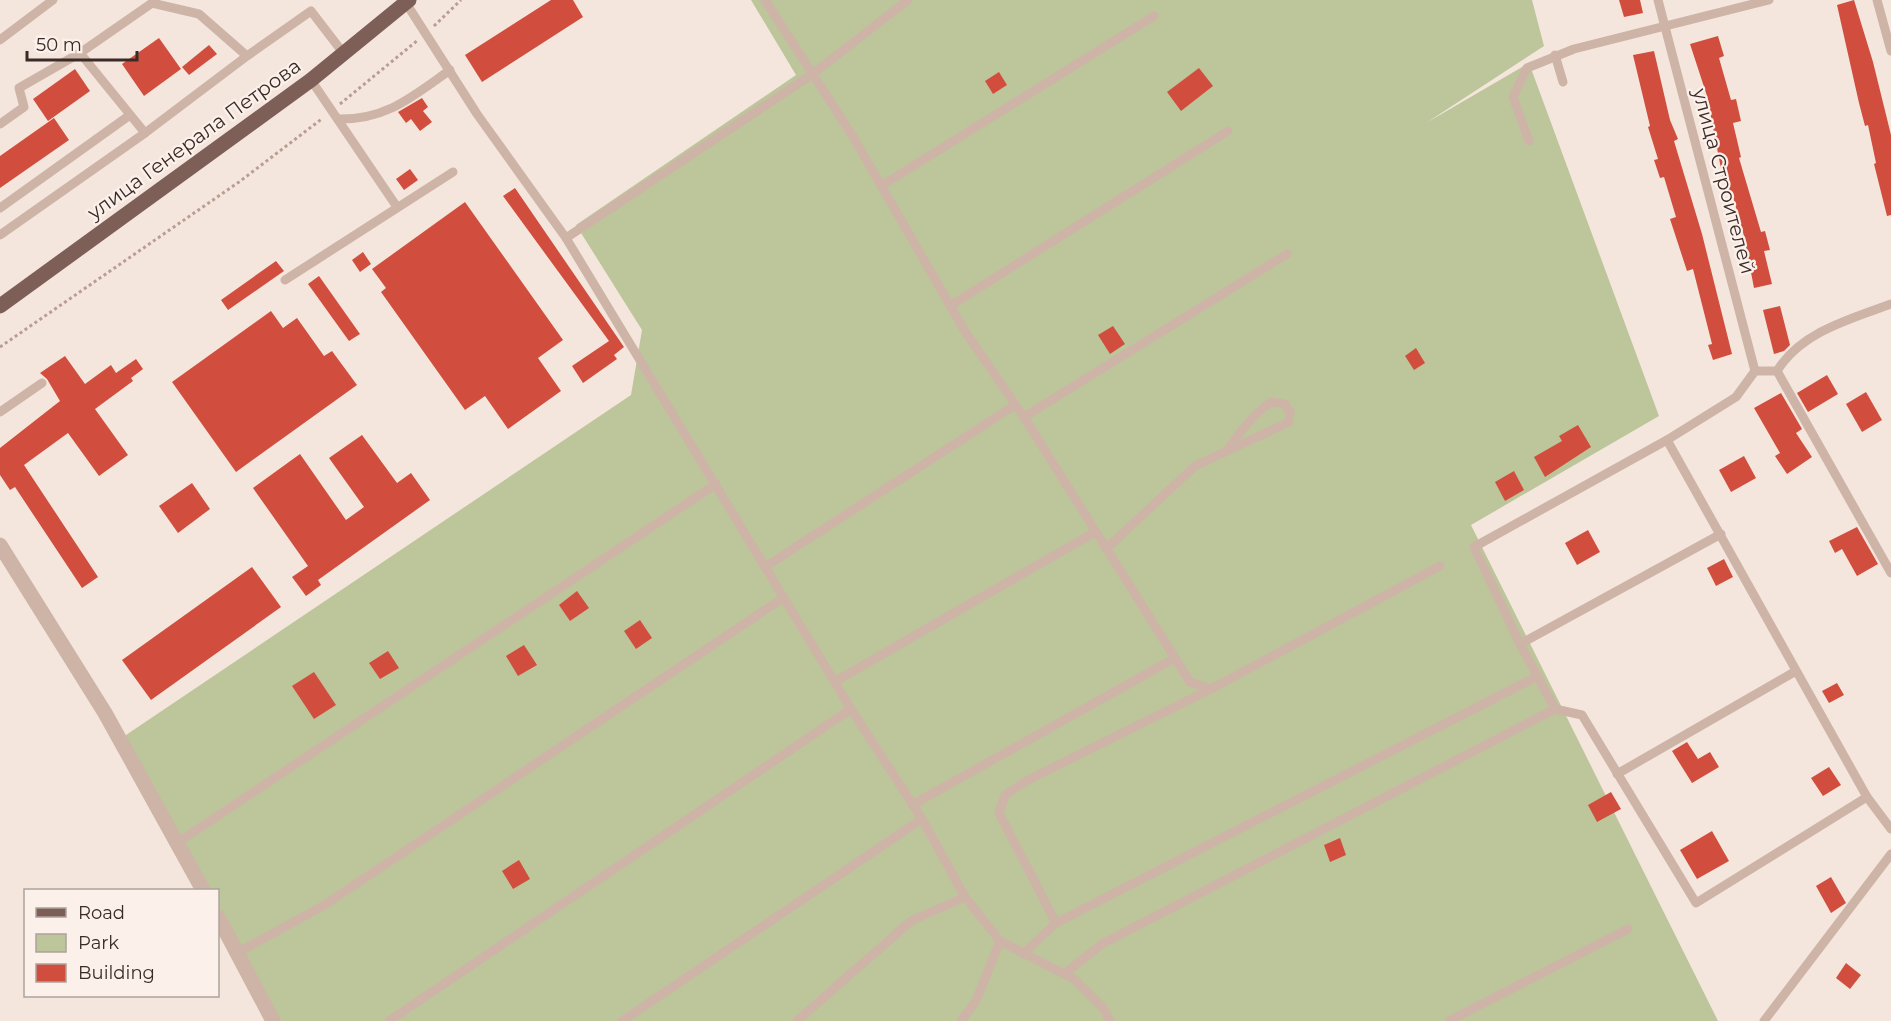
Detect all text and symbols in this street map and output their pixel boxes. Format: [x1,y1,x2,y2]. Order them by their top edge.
scale bar [27,24,136,62]
text: 50 m [36,34,82,56]
street label: улица Генерала Петрова [82,53,305,225]
street label: улица Строителей [1687,85,1760,276]
legend [24,889,219,997]
text: Road [78,902,125,924]
text: Park [78,932,119,954]
text: Building [78,962,155,984]

